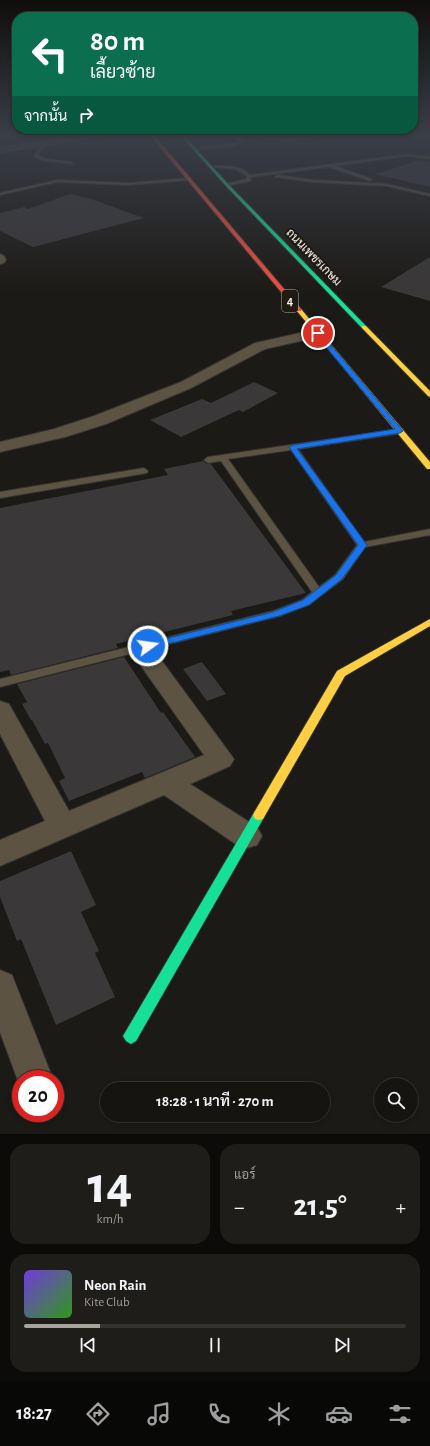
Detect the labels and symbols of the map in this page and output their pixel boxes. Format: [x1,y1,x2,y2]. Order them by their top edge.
street label: ถนนเพชรเกษม [284,226,344,288]
road number: 4 [282,290,298,312]
pin [301,316,335,350]
position arrow [127,625,169,667]
speed limit sign: 20 [12,1070,64,1122]

